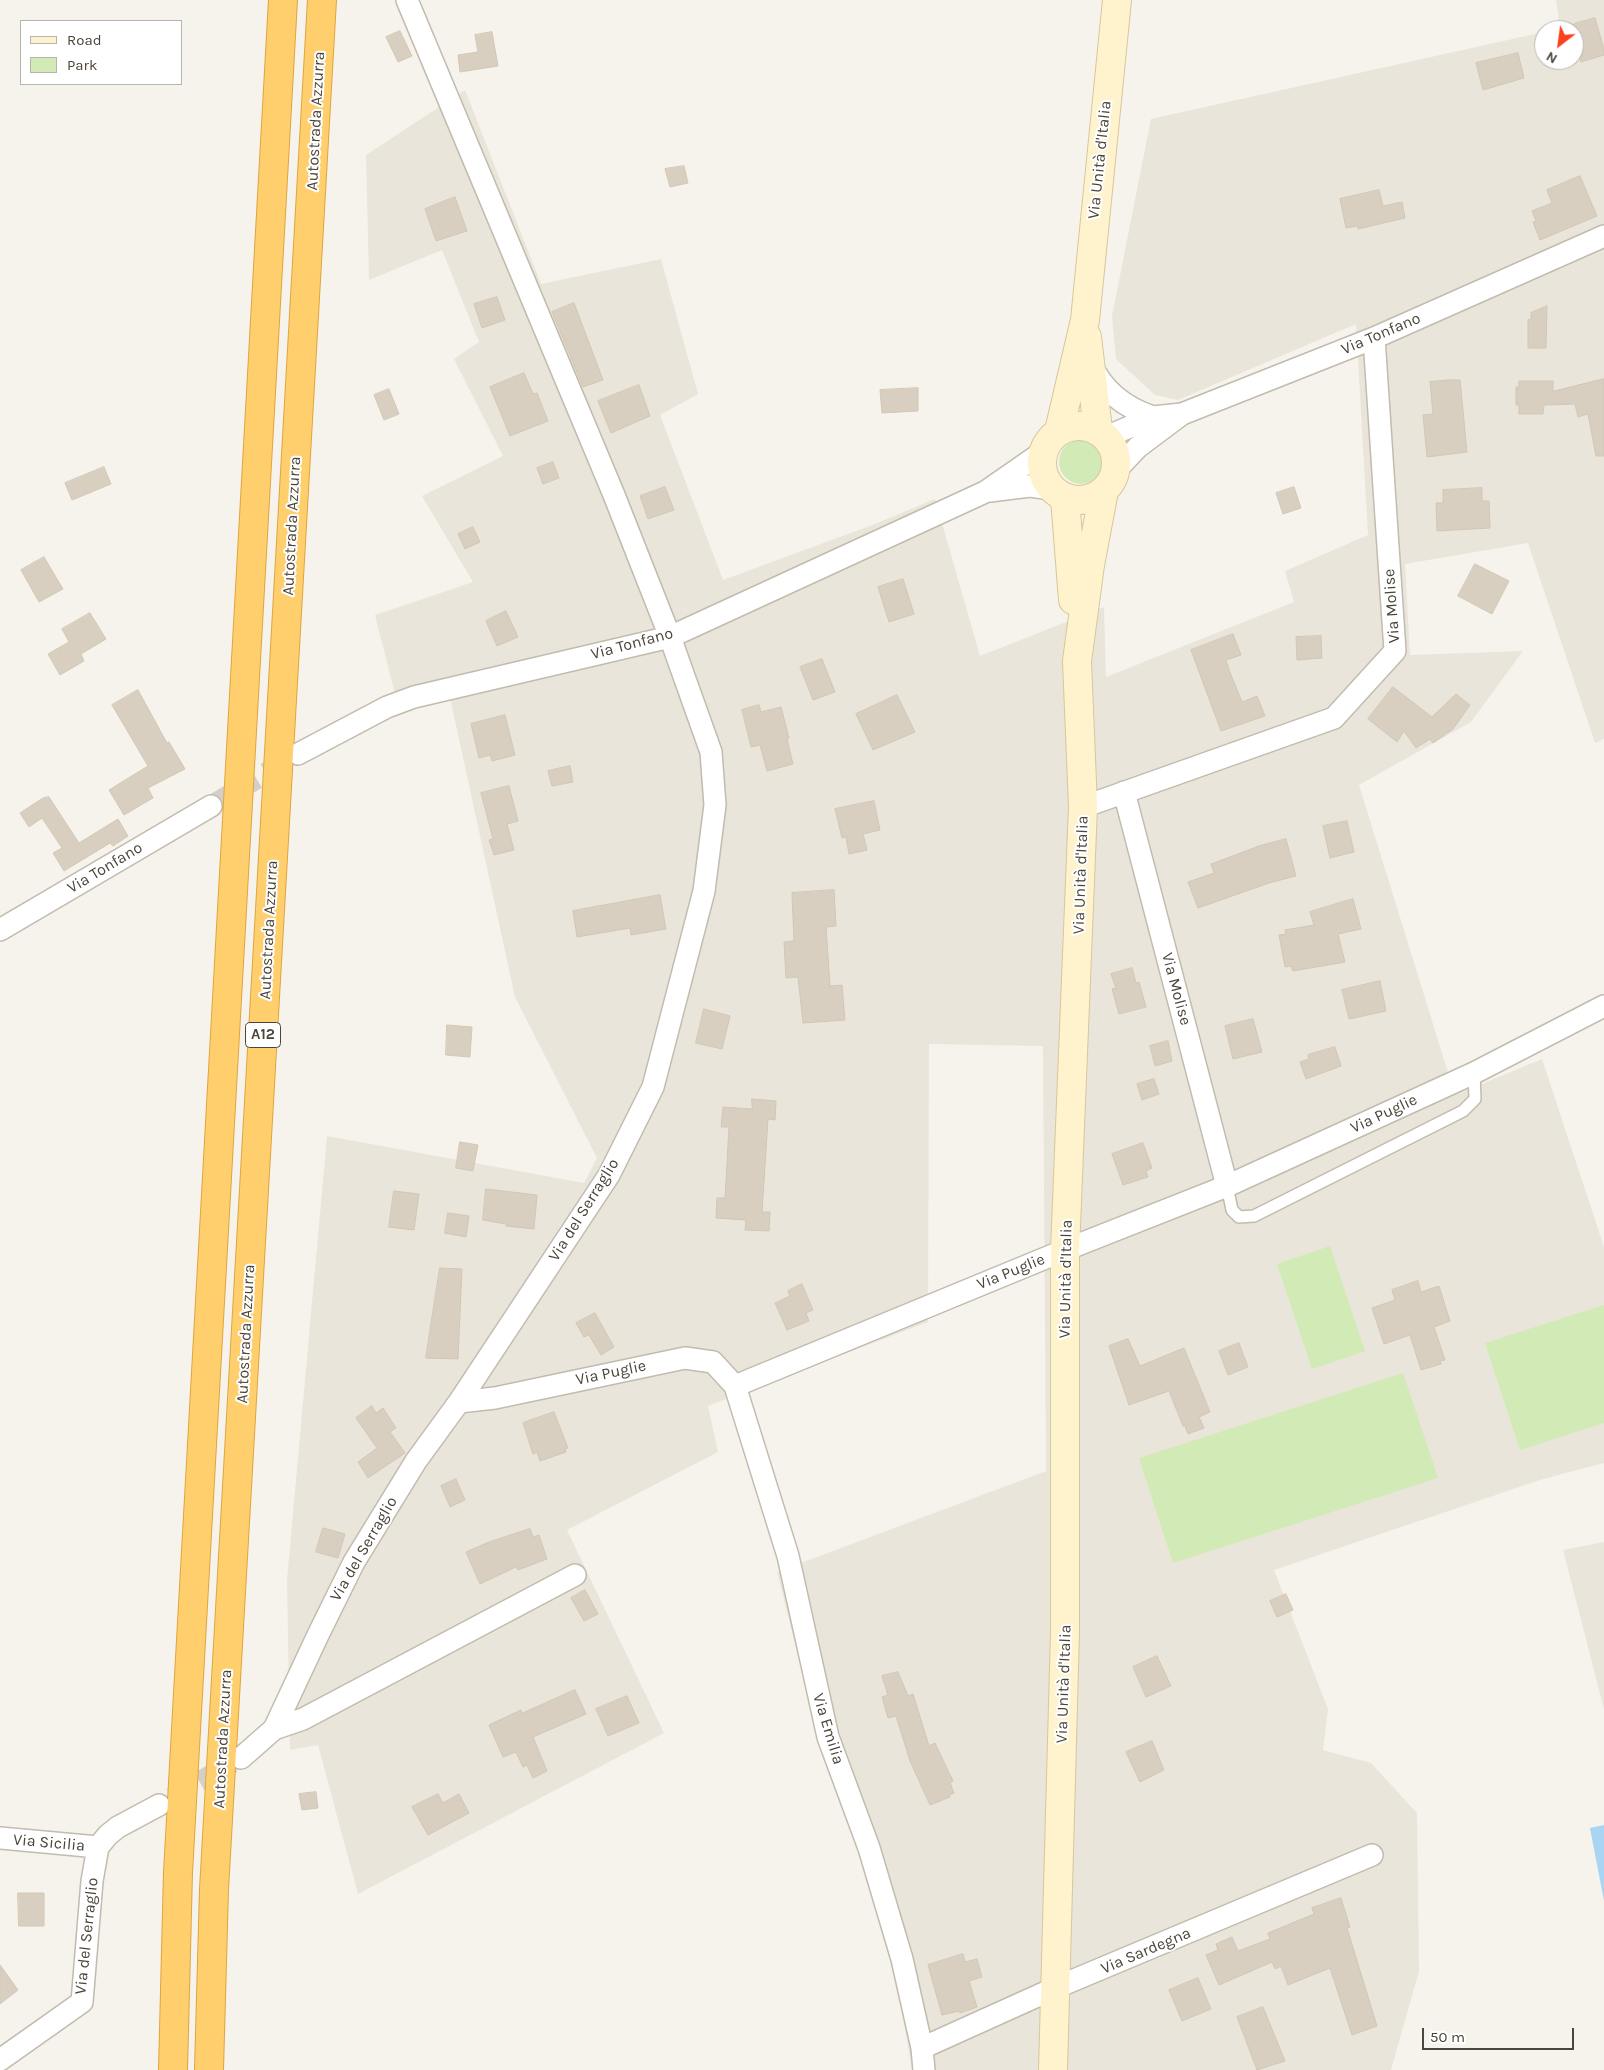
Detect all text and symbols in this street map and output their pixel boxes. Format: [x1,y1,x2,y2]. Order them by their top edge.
legend [20,20,182,85]
north arrow [1534,20,1584,70]
text: Road [67,31,102,49]
text: N [1543,48,1560,67]
street label: Autostrada Azzurra [303,51,329,191]
text: Park [67,56,97,74]
street label: Via Unità d'Italia [1084,100,1116,220]
street label: Via Tonfano [1338,309,1424,359]
street label: Autostrada Azzurra [279,456,305,596]
street label: Via Molise [1380,568,1404,644]
street label: Via Tonfano [589,624,675,664]
street label: Via Unità d'Italia [1069,815,1093,935]
street label: Via Tonfano [64,838,146,898]
street label: Autostrada Azzurra [256,860,282,1000]
street label: Via Molise [1157,951,1195,1027]
road number: A12 [246,1022,280,1048]
street label: Via Puglie [1348,1090,1420,1138]
street label: Via del Serraglio [545,1155,623,1265]
street label: Via Unità d'Italia [1055,1219,1077,1339]
street label: Via Puglie [974,1250,1048,1294]
street label: Autostrada Azzurra [233,1264,259,1404]
street label: Via Puglie [574,1356,648,1390]
street label: Via del Serraglio [326,1493,402,1605]
street label: Via Unità d'Italia [1052,1624,1076,1744]
street label: Autostrada Azzurra [210,1669,236,1809]
street label: Via Emilia [808,1691,848,1767]
street label: Via Sicilia [12,1830,86,1856]
street label: Via del Serraglio [71,1876,103,1996]
street label: Via Sardegna [1098,1923,1194,1979]
scale bar [1424,2018,1576,2050]
text: 50 m [1430,2028,1465,2046]

